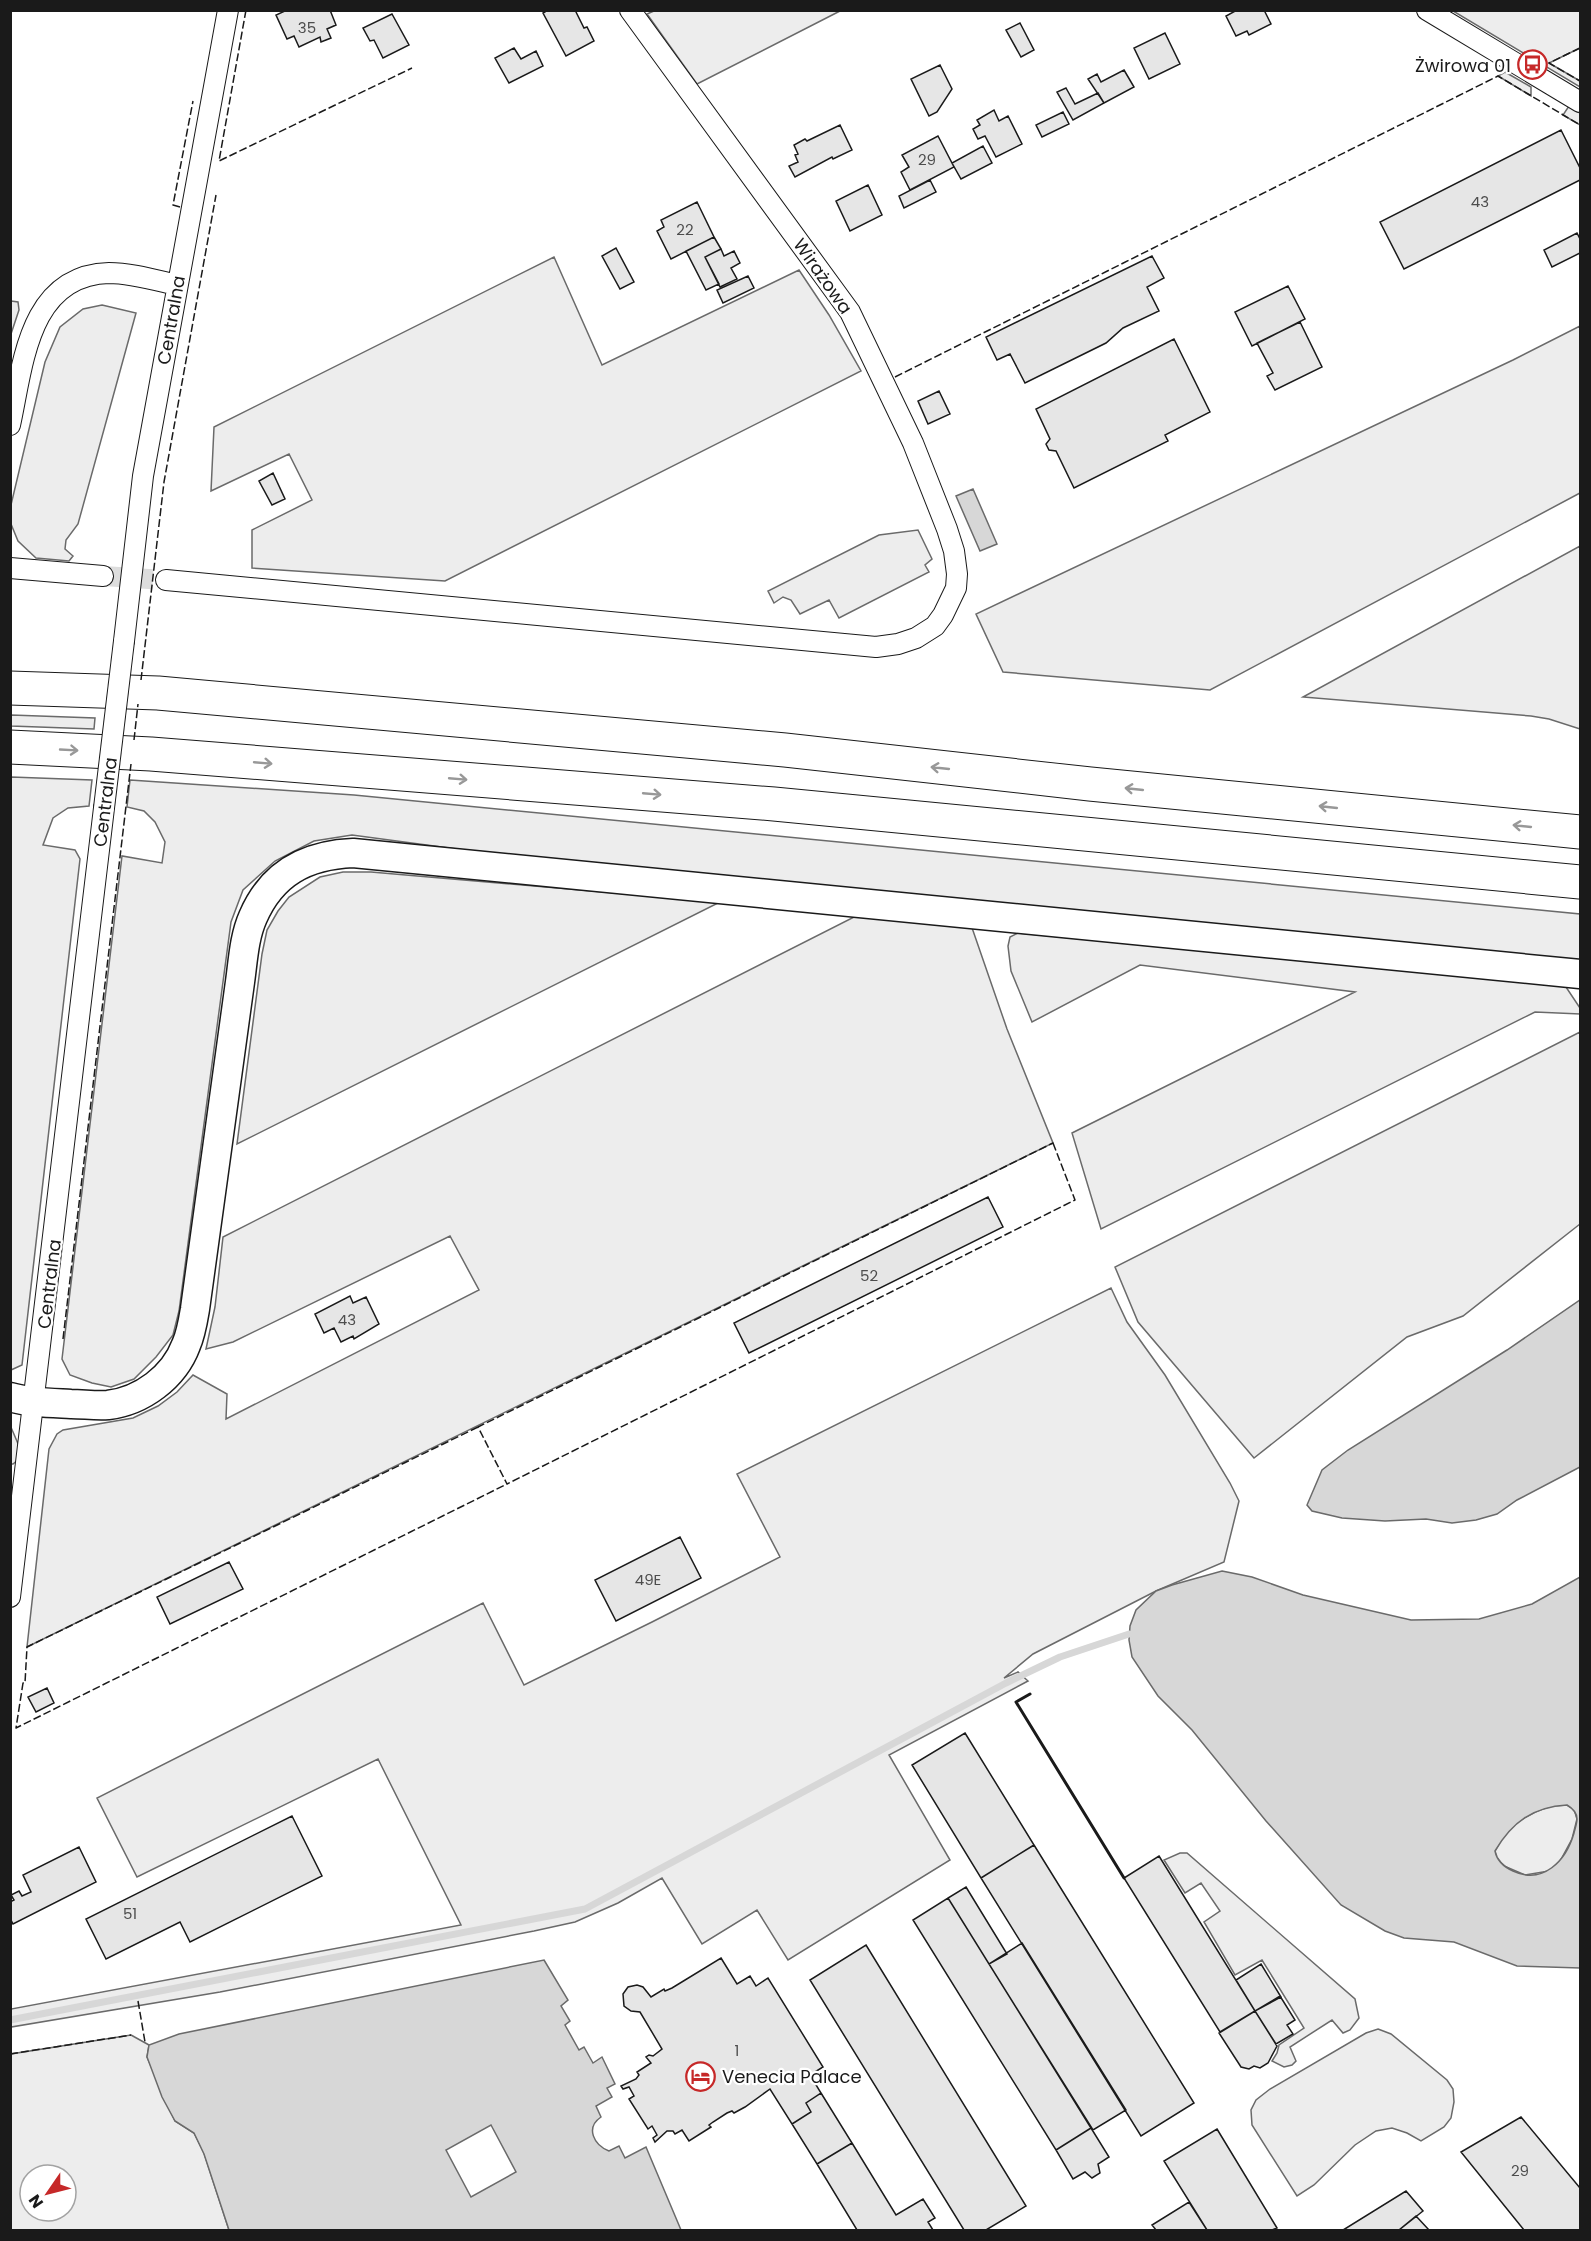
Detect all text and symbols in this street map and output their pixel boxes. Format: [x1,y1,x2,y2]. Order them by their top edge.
house number: 35 [298,17,316,38]
bus stop icon: Żwirowa 01 [1516,49,1548,81]
place label: Żwirowa 01 [1415,53,1511,78]
house number: 29 [918,149,936,170]
house number: 43 [1471,191,1489,212]
house number: 22 [676,219,694,240]
street label: Wirażowa [788,233,858,319]
street label: Centralna [151,273,191,367]
one-way arrow [58,745,78,756]
street label: Centralna [87,756,123,848]
one-way arrow [253,758,273,769]
one-way arrow [931,762,951,773]
one-way arrow [447,773,467,784]
one-way arrow [1125,783,1145,794]
one-way arrow [642,789,662,800]
one-way arrow [1319,801,1339,812]
one-way arrow [1513,820,1533,831]
street label: Centralna [31,1238,67,1330]
house number: 52 [860,1265,878,1286]
house number: 43 [338,1309,356,1330]
house number: 49E [635,1569,661,1590]
house number: 51 [123,1903,137,1924]
house number: 1 [735,2040,739,2061]
hotel icon: Venecia Palace [685,2060,717,2092]
place label: Venecia Palace [722,2064,862,2089]
house number: 29 [1511,2160,1529,2181]
north arrow [18,2163,78,2223]
text: N [23,2190,49,2213]

